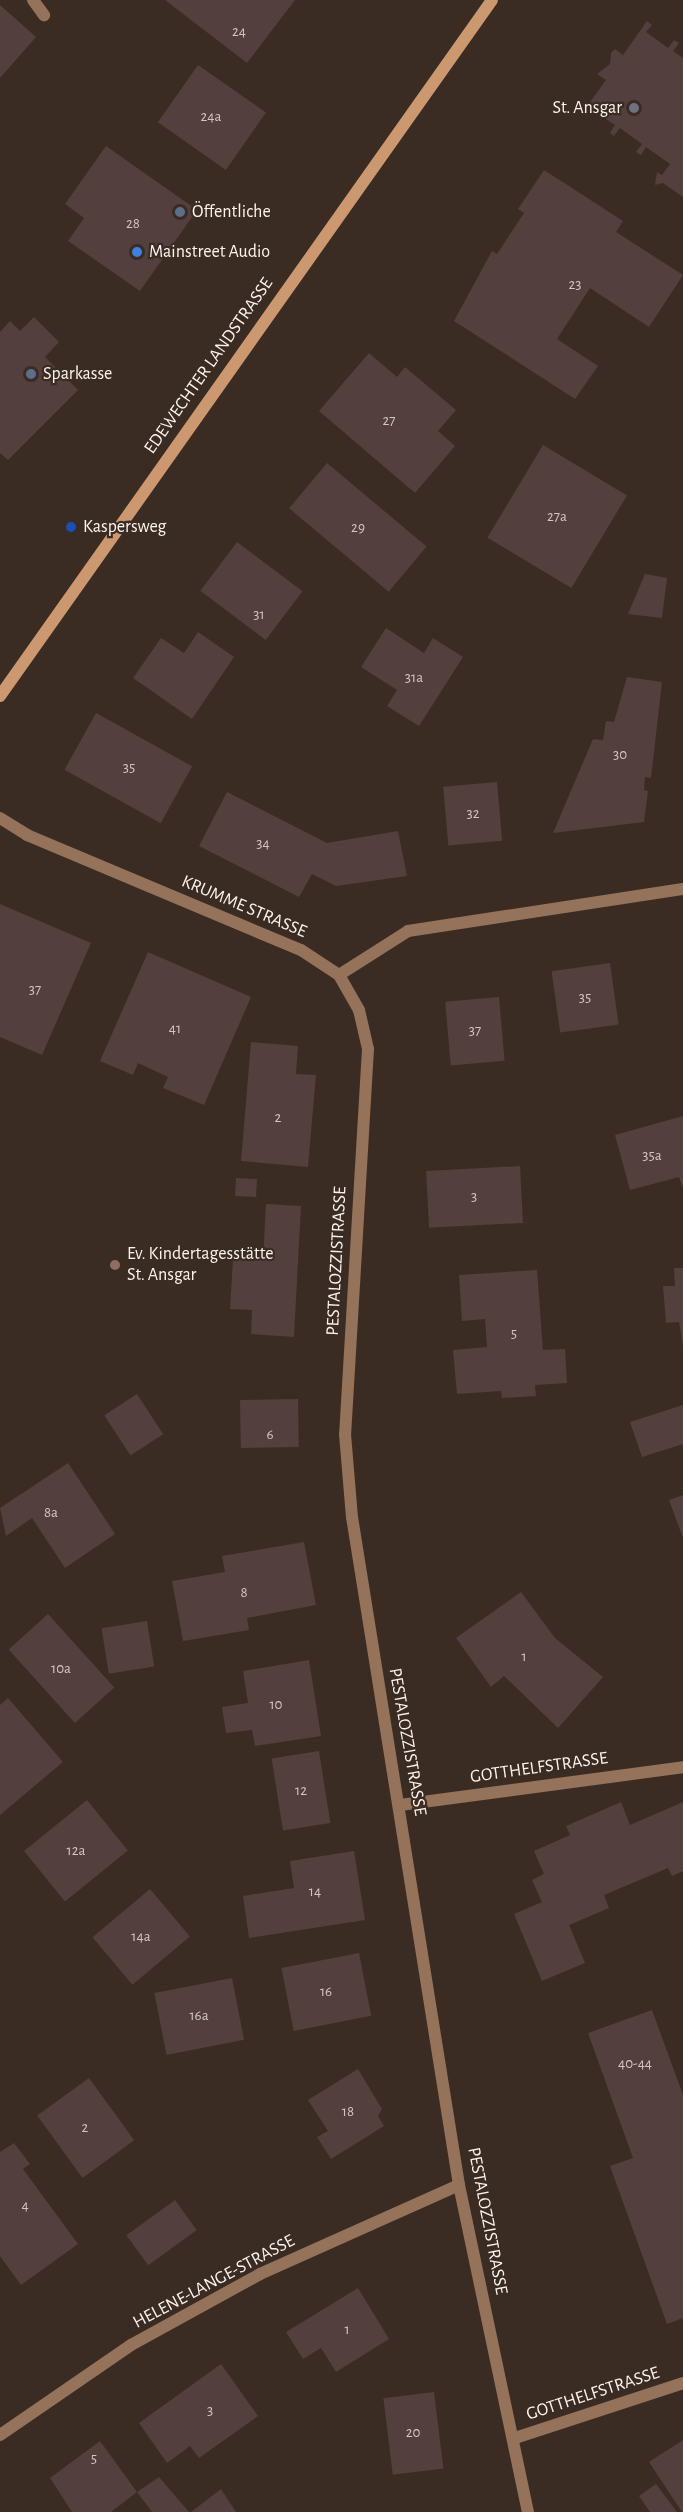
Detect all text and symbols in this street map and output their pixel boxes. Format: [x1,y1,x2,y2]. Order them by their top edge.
house number: 24 [232,23,246,41]
place label: St. Ansgar [553,97,622,119]
marker: St. Ansgar [627,101,641,115]
house number: 24a [201,108,221,126]
place label: Öffentliche [192,201,271,223]
marker: Öffentliche [173,205,187,219]
house number: 28 [126,215,140,233]
place label: Mainstreet Audio [149,241,270,263]
marker: Mainstreet Audio [130,245,144,259]
street label: EDEWECHTER LANDSTRASSE [140,274,278,458]
house number: 23 [568,276,582,294]
place label: Sparkasse [43,363,112,385]
marker: Sparkasse [24,367,38,381]
house number: 27 [382,412,396,430]
house number: 27a [547,508,567,526]
place label: Kaspersweg [83,516,166,538]
house number: 29 [351,519,365,537]
marker: Kaspersweg [64,520,78,534]
house number: 31 [253,606,265,624]
house number: 31a [405,669,423,687]
house number: 30 [613,746,627,764]
house number: 35 [123,759,135,777]
house number: 32 [466,805,480,823]
house number: 34 [256,835,270,853]
street label: KRUMME STRASSE [178,871,310,943]
house number: 37 [29,981,41,999]
house number: 35 [579,989,591,1007]
house number: 41 [169,1020,181,1038]
house number: 37 [469,1022,481,1040]
house number: 2 [275,1109,281,1127]
house number: 35a [642,1147,662,1165]
street label: PESTALOZZISTRASSE [322,1186,352,1336]
house number: 3 [471,1188,477,1206]
place label: Ev. Kindertagesstätte St. Ansgar [127,1244,274,1286]
marker: Ev. Kindertagesstätte St. Ansgar [108,1258,122,1272]
house number: 5 [511,1325,517,1343]
house number: 6 [266,1426,274,1444]
house number: 8a [44,1504,58,1522]
house number: 8 [240,1584,248,1602]
house number: 1 [521,1648,527,1666]
house number: 10a [51,1660,71,1678]
street label: PESTALOZZISTRASSE [383,1666,431,1818]
house number: 10 [269,1696,283,1714]
street label: GOTTHELFSTRASSE [469,1748,609,1788]
house number: 12 [295,1782,307,1800]
house number: 12a [67,1842,85,1860]
house number: 14 [309,1883,321,1901]
house number: 14a [131,1928,151,1946]
house number: 16 [320,1983,332,2001]
house number: 16a [189,2007,209,2025]
house number: 40-44 [618,2055,652,2073]
house number: 18 [342,2103,354,2121]
house number: 2 [82,2119,88,2137]
street label: PESTALOZZISTRASSE [462,2145,512,2297]
house number: 4 [21,2197,29,2215]
street label: HELENE-LANGE-STRASSE [129,2230,299,2334]
house number: 1 [344,2321,350,2339]
street label: GOTTHELFSTRASSE [524,2362,662,2426]
house number: 3 [207,2402,213,2420]
house number: 20 [406,2424,420,2442]
house number: 5 [91,2450,97,2468]

